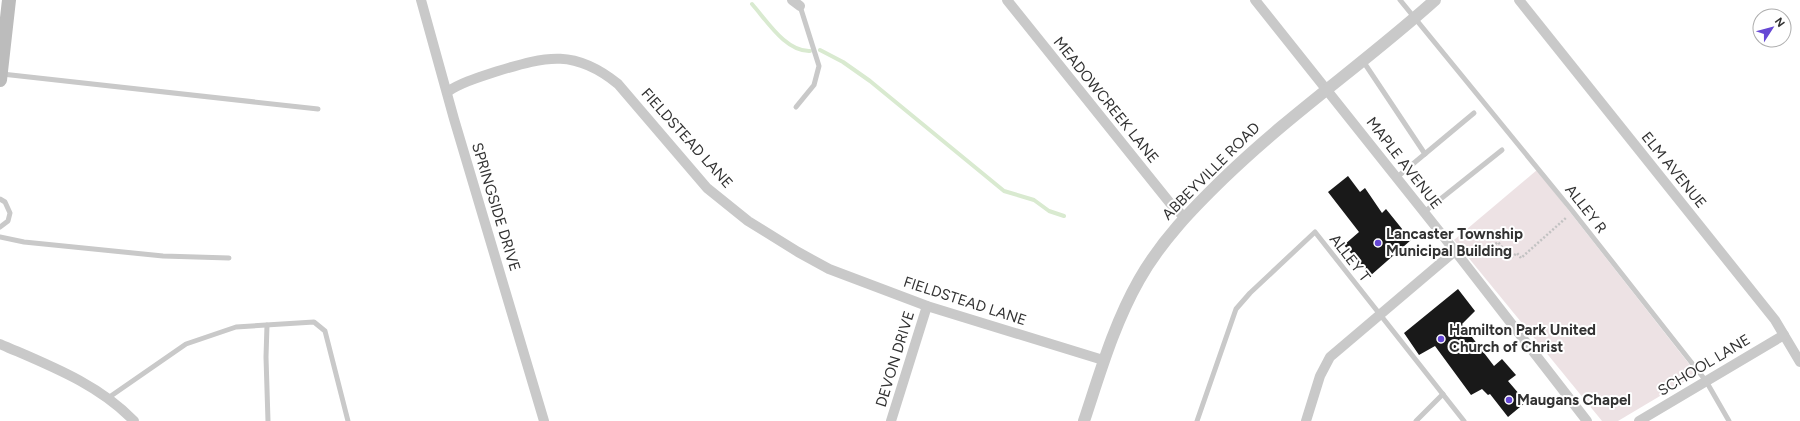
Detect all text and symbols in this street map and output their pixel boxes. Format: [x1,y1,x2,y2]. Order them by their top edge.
north arrow [1752,8,1792,48]
text: N [1772,15,1787,30]
street label: MEADOWCREEK LANE [1050,33,1162,167]
street label: FIELDSTEAD LANE [637,84,737,192]
street label: MAPLE AVENUE [1362,113,1446,213]
street label: ABBEYVILLE ROAD [1158,118,1264,224]
street label: ELM AVENUE [1638,128,1710,212]
street label: SPRINGSIDE DRIVE [468,140,524,274]
street label: ALLEY R [1561,181,1611,237]
place label: Lancaster Township Municipal Building [1386,225,1523,260]
street label: ALLEY T [1326,231,1375,286]
marker: Lancaster Township Municipal Building [1373,238,1383,248]
street label: FIELDSTEAD LANE [901,273,1029,329]
street label: DEVON DRIVE [872,309,918,409]
place label: Hamilton Park United Church of Christ [1449,321,1596,356]
street label: SCHOOL LANE [1655,330,1753,400]
marker: Hamilton Park United Church of Christ [1436,334,1446,344]
place label: Maugans Chapel [1517,391,1631,409]
marker: Maugans Chapel [1504,395,1514,405]

